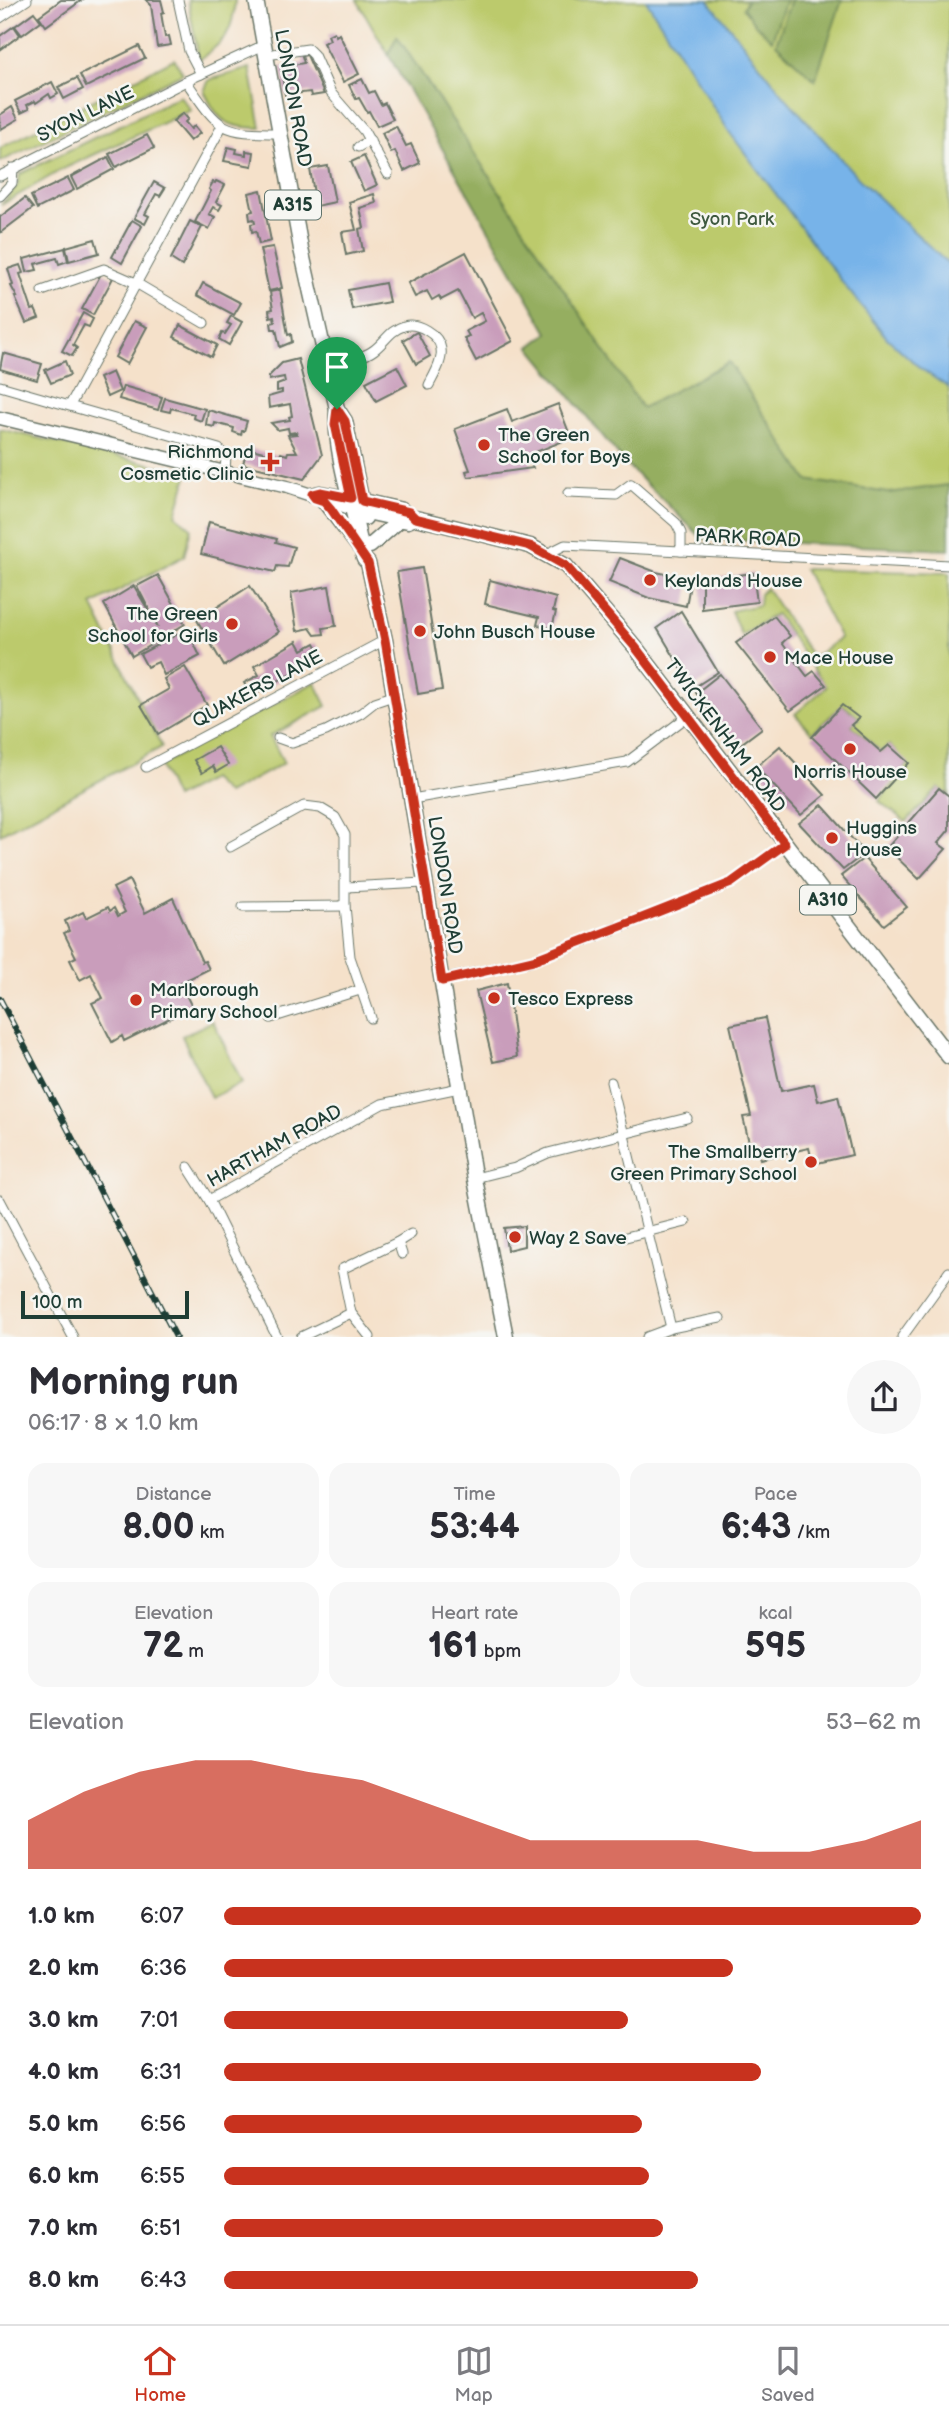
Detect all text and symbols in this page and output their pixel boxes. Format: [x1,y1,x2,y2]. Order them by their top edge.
street label: LONDON ROAD [269,28,316,169]
street label: SYON LANE [34,81,138,148]
road number: A315 [265,190,321,220]
park label: Syon Park [690,208,775,231]
pin [307,337,367,409]
icon: arrive [318,348,356,386]
place label: The Green School for Boys [498,424,630,469]
marker: The Green School for Boys [476,437,492,453]
place label: Richmond Cosmetic Clinic [120,441,254,486]
marker: Richmond Cosmetic Clinic [260,452,280,472]
street label: PARK ROAD [694,524,802,553]
place label: Keylands House [664,570,802,593]
marker: Keylands House [642,572,658,588]
place label: The Green School for Girls [88,603,218,648]
marker: The Green School for Girls [224,616,240,632]
place label: John Busch House [434,621,595,644]
marker: John Busch House [412,623,428,639]
street label: QUAKERS LANE [189,645,327,733]
place label: Mace House [784,647,893,670]
marker: Mace House [762,649,778,665]
street label: TWICKENHAM ROAD [659,654,790,818]
marker: Norris House [842,741,858,757]
place label: Norris House [793,761,907,784]
street label: LONDON ROAD [422,814,467,956]
place label: Huggins House [846,817,917,862]
marker: Huggins House [824,830,840,846]
road number: A310 [800,886,856,915]
place label: Marlborough Primary School [150,979,278,1024]
place label: Tesco Express [508,988,633,1011]
marker: Tesco Express [486,990,502,1006]
marker: Marlborough Primary School [128,992,144,1008]
street label: HARTHAM ROAD [203,1100,346,1193]
place label: The Smallberry Green Primary School [610,1141,797,1186]
marker: The Smallberry Green Primary School [803,1154,819,1170]
place label: Way 2 Save [529,1227,627,1250]
marker: Way 2 Save [507,1229,523,1245]
scale bar [21,1288,189,1320]
text: 100 m [32,1291,83,1314]
text: Morning run [28,1360,239,1405]
button: share [847,1360,921,1434]
text: 06:17 · 8 × 1.0 km [28,1409,199,1437]
text: Distance [136,1483,211,1506]
text: Time [453,1483,496,1506]
text: Pace [754,1483,797,1506]
text: 8.00 [122,1506,195,1549]
text: 53:44 [429,1506,520,1549]
text: 6:43 [721,1506,791,1549]
text: km [195,1521,225,1544]
text: /km [791,1521,830,1544]
text: Elevation [134,1602,213,1625]
text: Heart rate [431,1602,518,1625]
text: kcal [758,1602,793,1625]
text: 72 [143,1625,183,1668]
text: 161 [428,1625,479,1668]
text: 595 [745,1625,806,1668]
text: m [183,1640,204,1663]
text: bpm [479,1640,521,1663]
text: Elevation [28,1708,124,1736]
text: 53–62 m [826,1708,921,1736]
text: 1.0 km [28,1902,95,1930]
text: 6:07 [140,1902,184,1930]
text: 2.0 km [28,1954,99,1982]
text: 6:36 [140,1954,187,1982]
text: 3.0 km [28,2006,99,2034]
text: 7:01 [140,2006,178,2034]
text: 4.0 km [28,2058,99,2086]
text: 6:31 [140,2058,182,2086]
text: 5.0 km [28,2110,99,2138]
text: 6:56 [140,2110,186,2138]
text: 6.0 km [28,2162,99,2190]
text: 6:55 [140,2162,185,2190]
text: 7.0 km [28,2214,98,2242]
text: 6:51 [140,2214,181,2242]
text: 8.0 km [28,2266,99,2294]
text: 6:43 [140,2266,187,2294]
tab: Home [134,2342,186,2407]
tab: Map [455,2342,493,2407]
tab: Saved [761,2342,815,2407]

